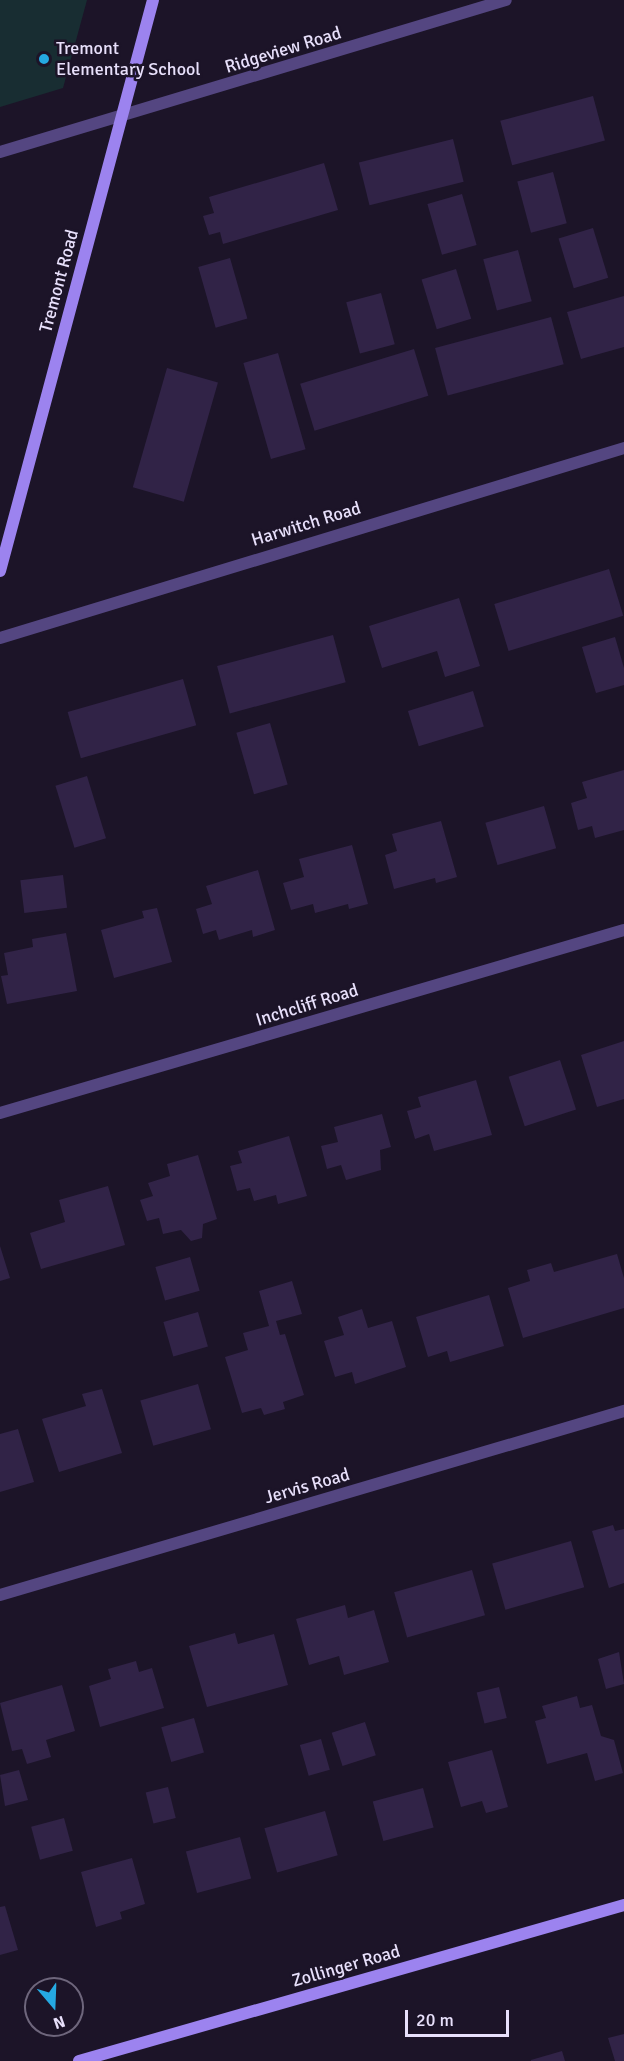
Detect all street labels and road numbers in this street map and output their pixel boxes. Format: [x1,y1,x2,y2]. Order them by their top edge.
street label: Ridgeview Road [222,22,344,78]
street label: Tremont Road [35,227,83,335]
street label: Harwitch Road [249,497,363,551]
street label: Inchcliff Road [253,979,361,1031]
street label: Jervis Road [262,1464,352,1508]
street label: Zollinger Road [289,1940,403,1992]

